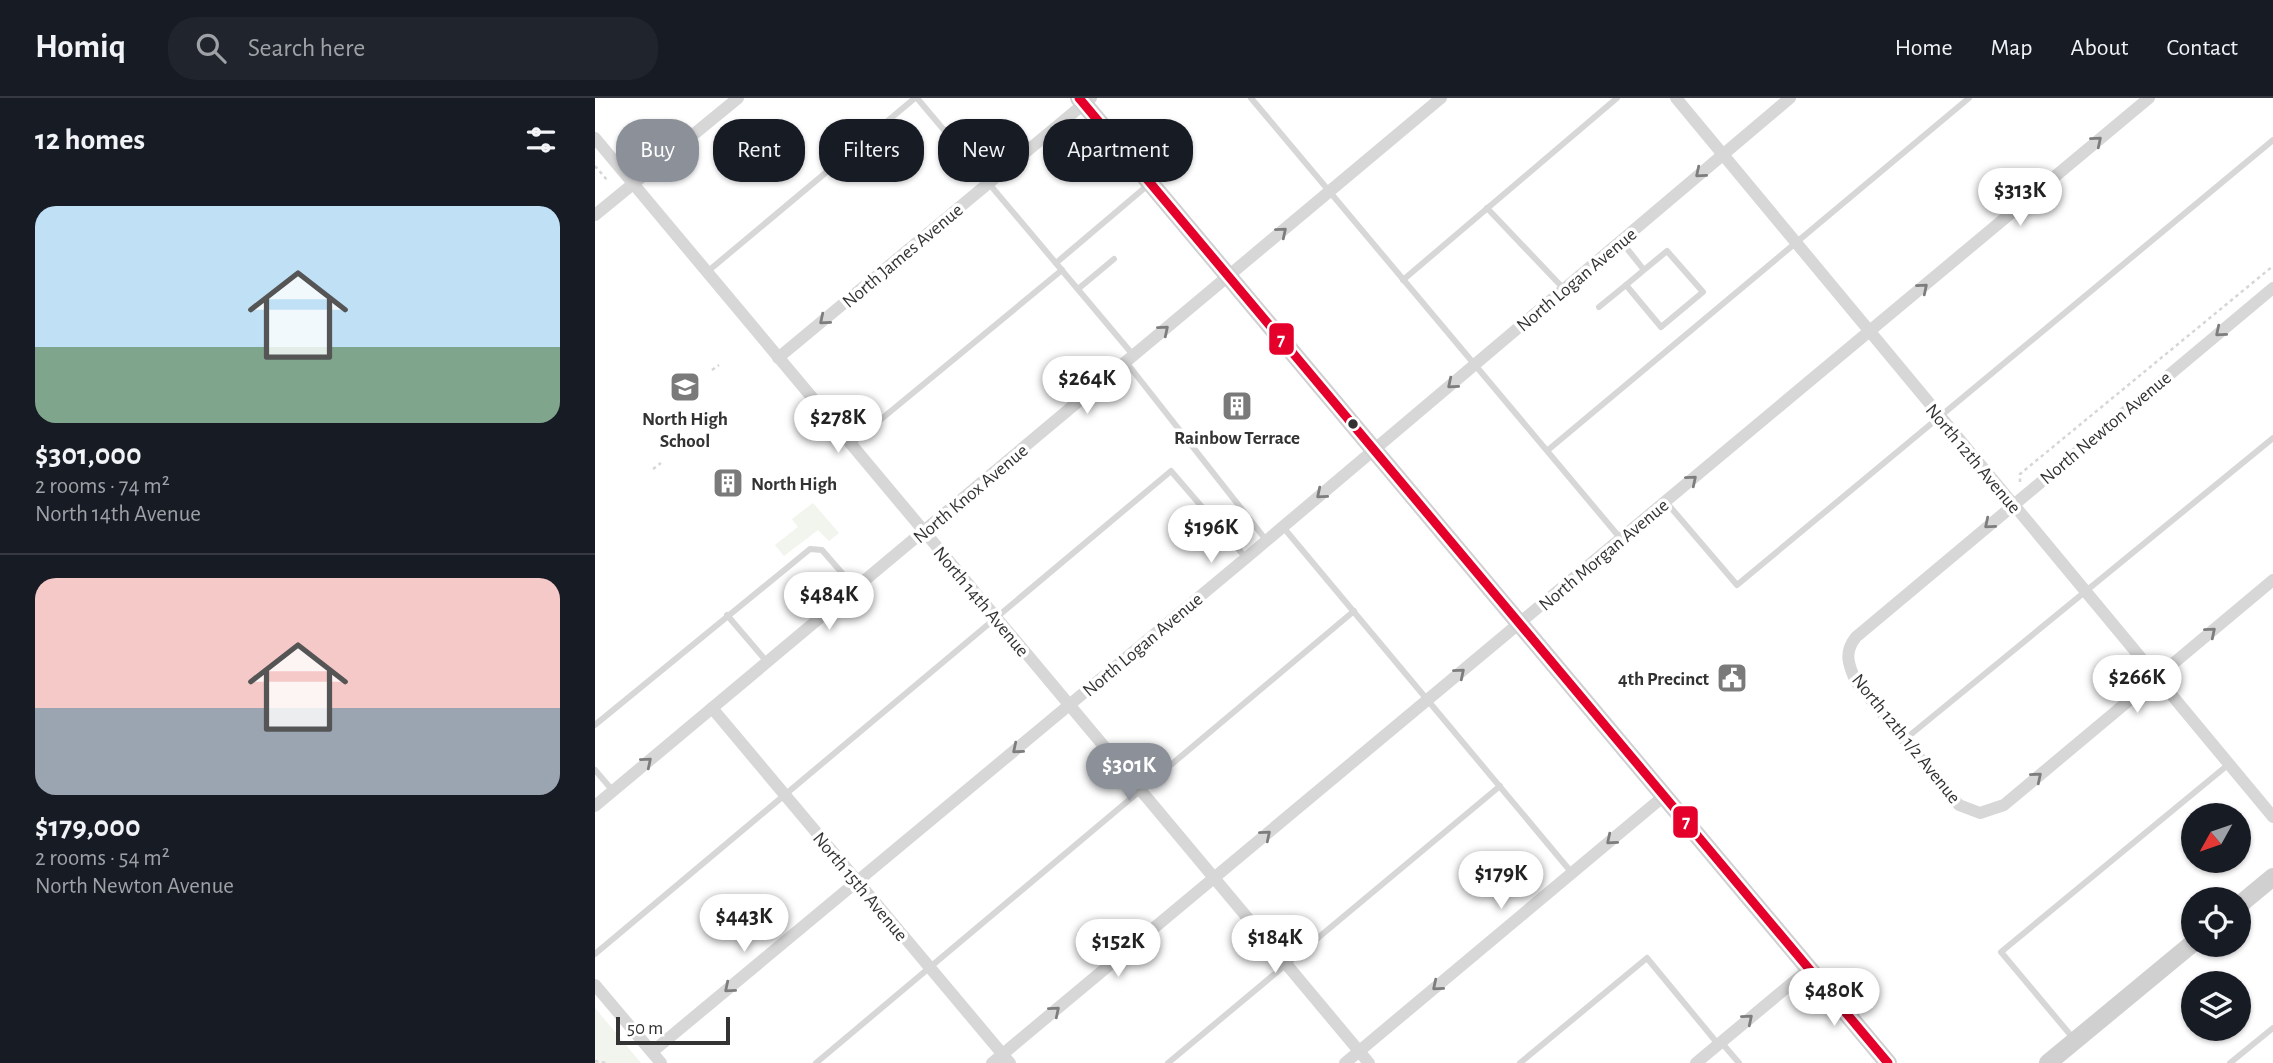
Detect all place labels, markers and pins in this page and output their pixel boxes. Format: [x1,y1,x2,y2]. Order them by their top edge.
pin: $313K [1971,169,2069,228]
pin: $264K [1038,356,1136,416]
school or university icon: North High School [668,370,702,404]
building icon: Rainbow Terrace [1220,389,1254,423]
pin: $278K [789,396,887,455]
place label: North High School [642,410,728,451]
unlabelled marker [1346,417,1360,431]
place label: Rainbow Terrace [1174,429,1300,448]
building icon: North High [711,466,745,500]
place label: North High [751,475,837,494]
pin: $196K [1162,505,1260,565]
pin: $484K [780,573,878,632]
pin: $266K [2088,656,2186,715]
public building icon: 4th Precinct [1715,661,1749,695]
place label: 4th Precinct [1618,670,1710,689]
pin: $301K [1080,744,1178,803]
pin: $179K [1452,852,1550,911]
pin: $443K [695,894,793,954]
pin: $184K [1226,916,1324,975]
pin: $152K [1069,920,1167,979]
pin: $480K [1785,968,1883,1028]

